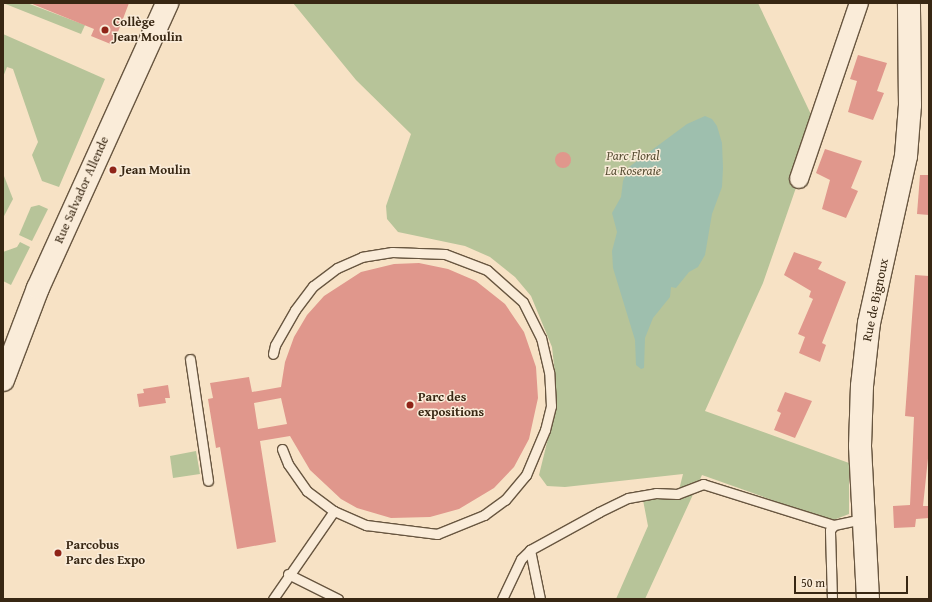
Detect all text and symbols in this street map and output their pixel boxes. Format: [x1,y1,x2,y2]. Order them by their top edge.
place label: Collège Jean Moulin [113,15,182,46]
marker: Collège Jean Moulin [100,25,110,35]
street label: Rue Salvador Allende [51,134,113,246]
park label: Parc Floral La Roseraie [605,149,661,180]
place label: Jean Moulin [121,162,190,178]
marker: Jean Moulin [108,165,118,175]
street label: Rue de Bignoux [860,257,892,343]
place label: Parc des expositions [418,390,484,421]
marker: Parc des expositions [405,400,415,410]
place label: Parcobus Parc des Expo [66,538,145,569]
marker: Parcobus Parc des Expo [53,548,63,558]
scale bar [796,568,910,594]
text: 50 m [801,574,825,591]

